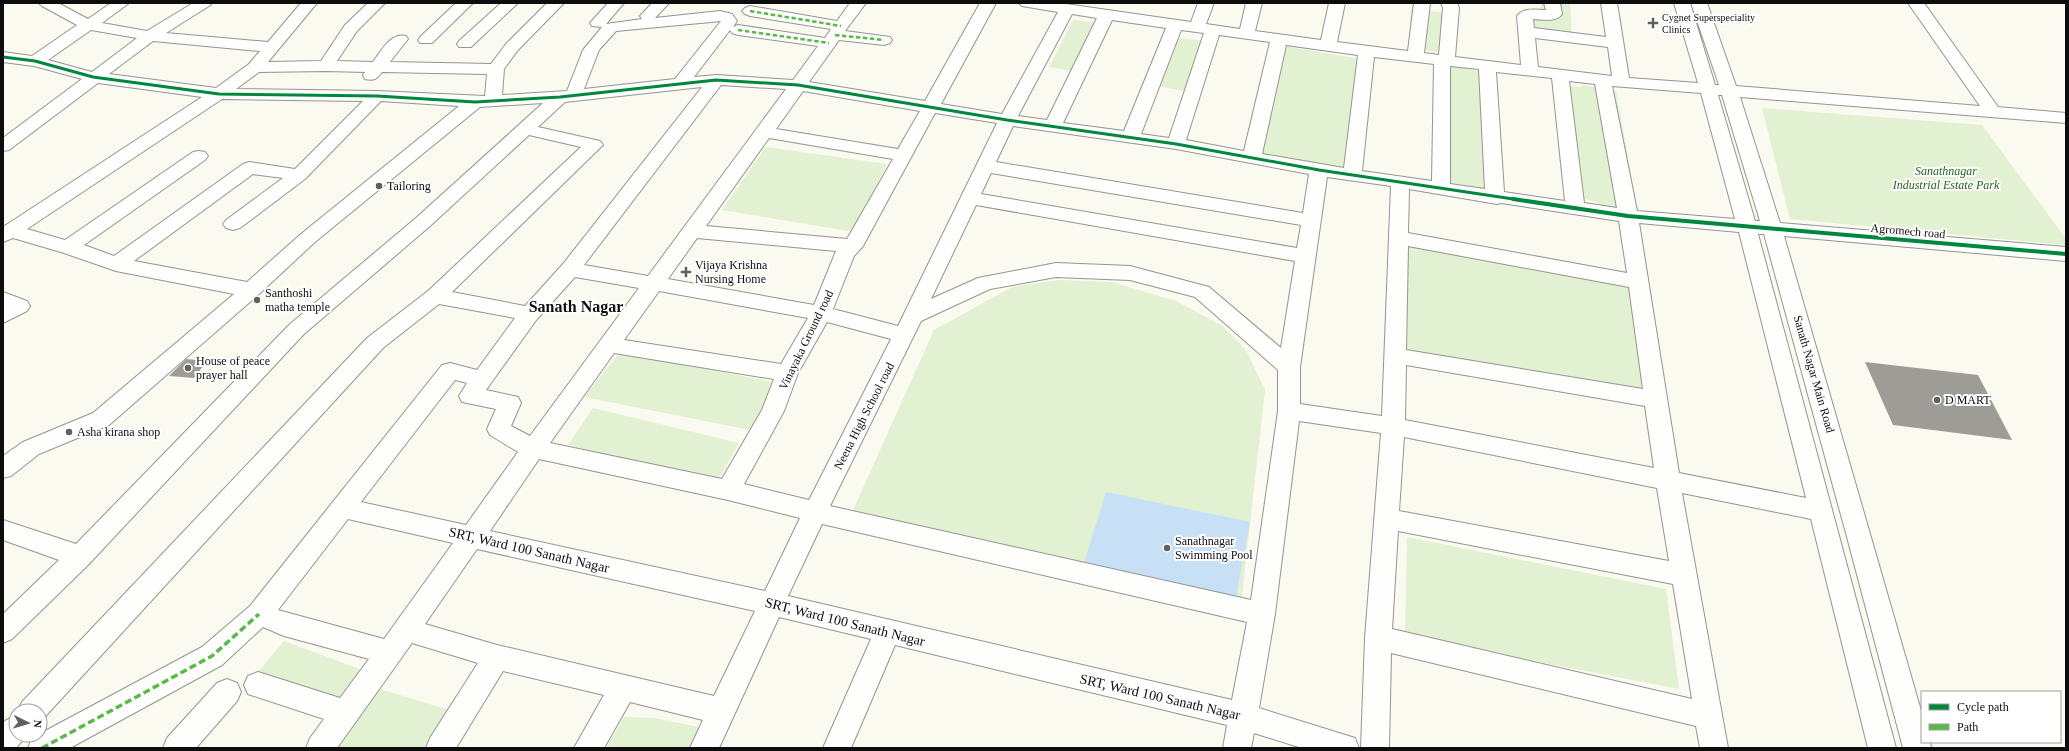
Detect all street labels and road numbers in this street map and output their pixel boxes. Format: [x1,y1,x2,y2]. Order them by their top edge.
street label: Agromech road [1870,221,1946,241]
street label: Vinayaka Ground road [776,288,836,392]
street label: Sanath Nagar Main Road [1791,314,1837,434]
street label: Neena High School road [831,360,897,472]
street label: SRT, Ward 100 Sanath Nagar [447,524,611,576]
street label: SRT, Ward 100 Sanath Nagar [763,595,927,649]
street label: SRT, Ward 100 Sanath Nagar [1078,671,1242,723]

